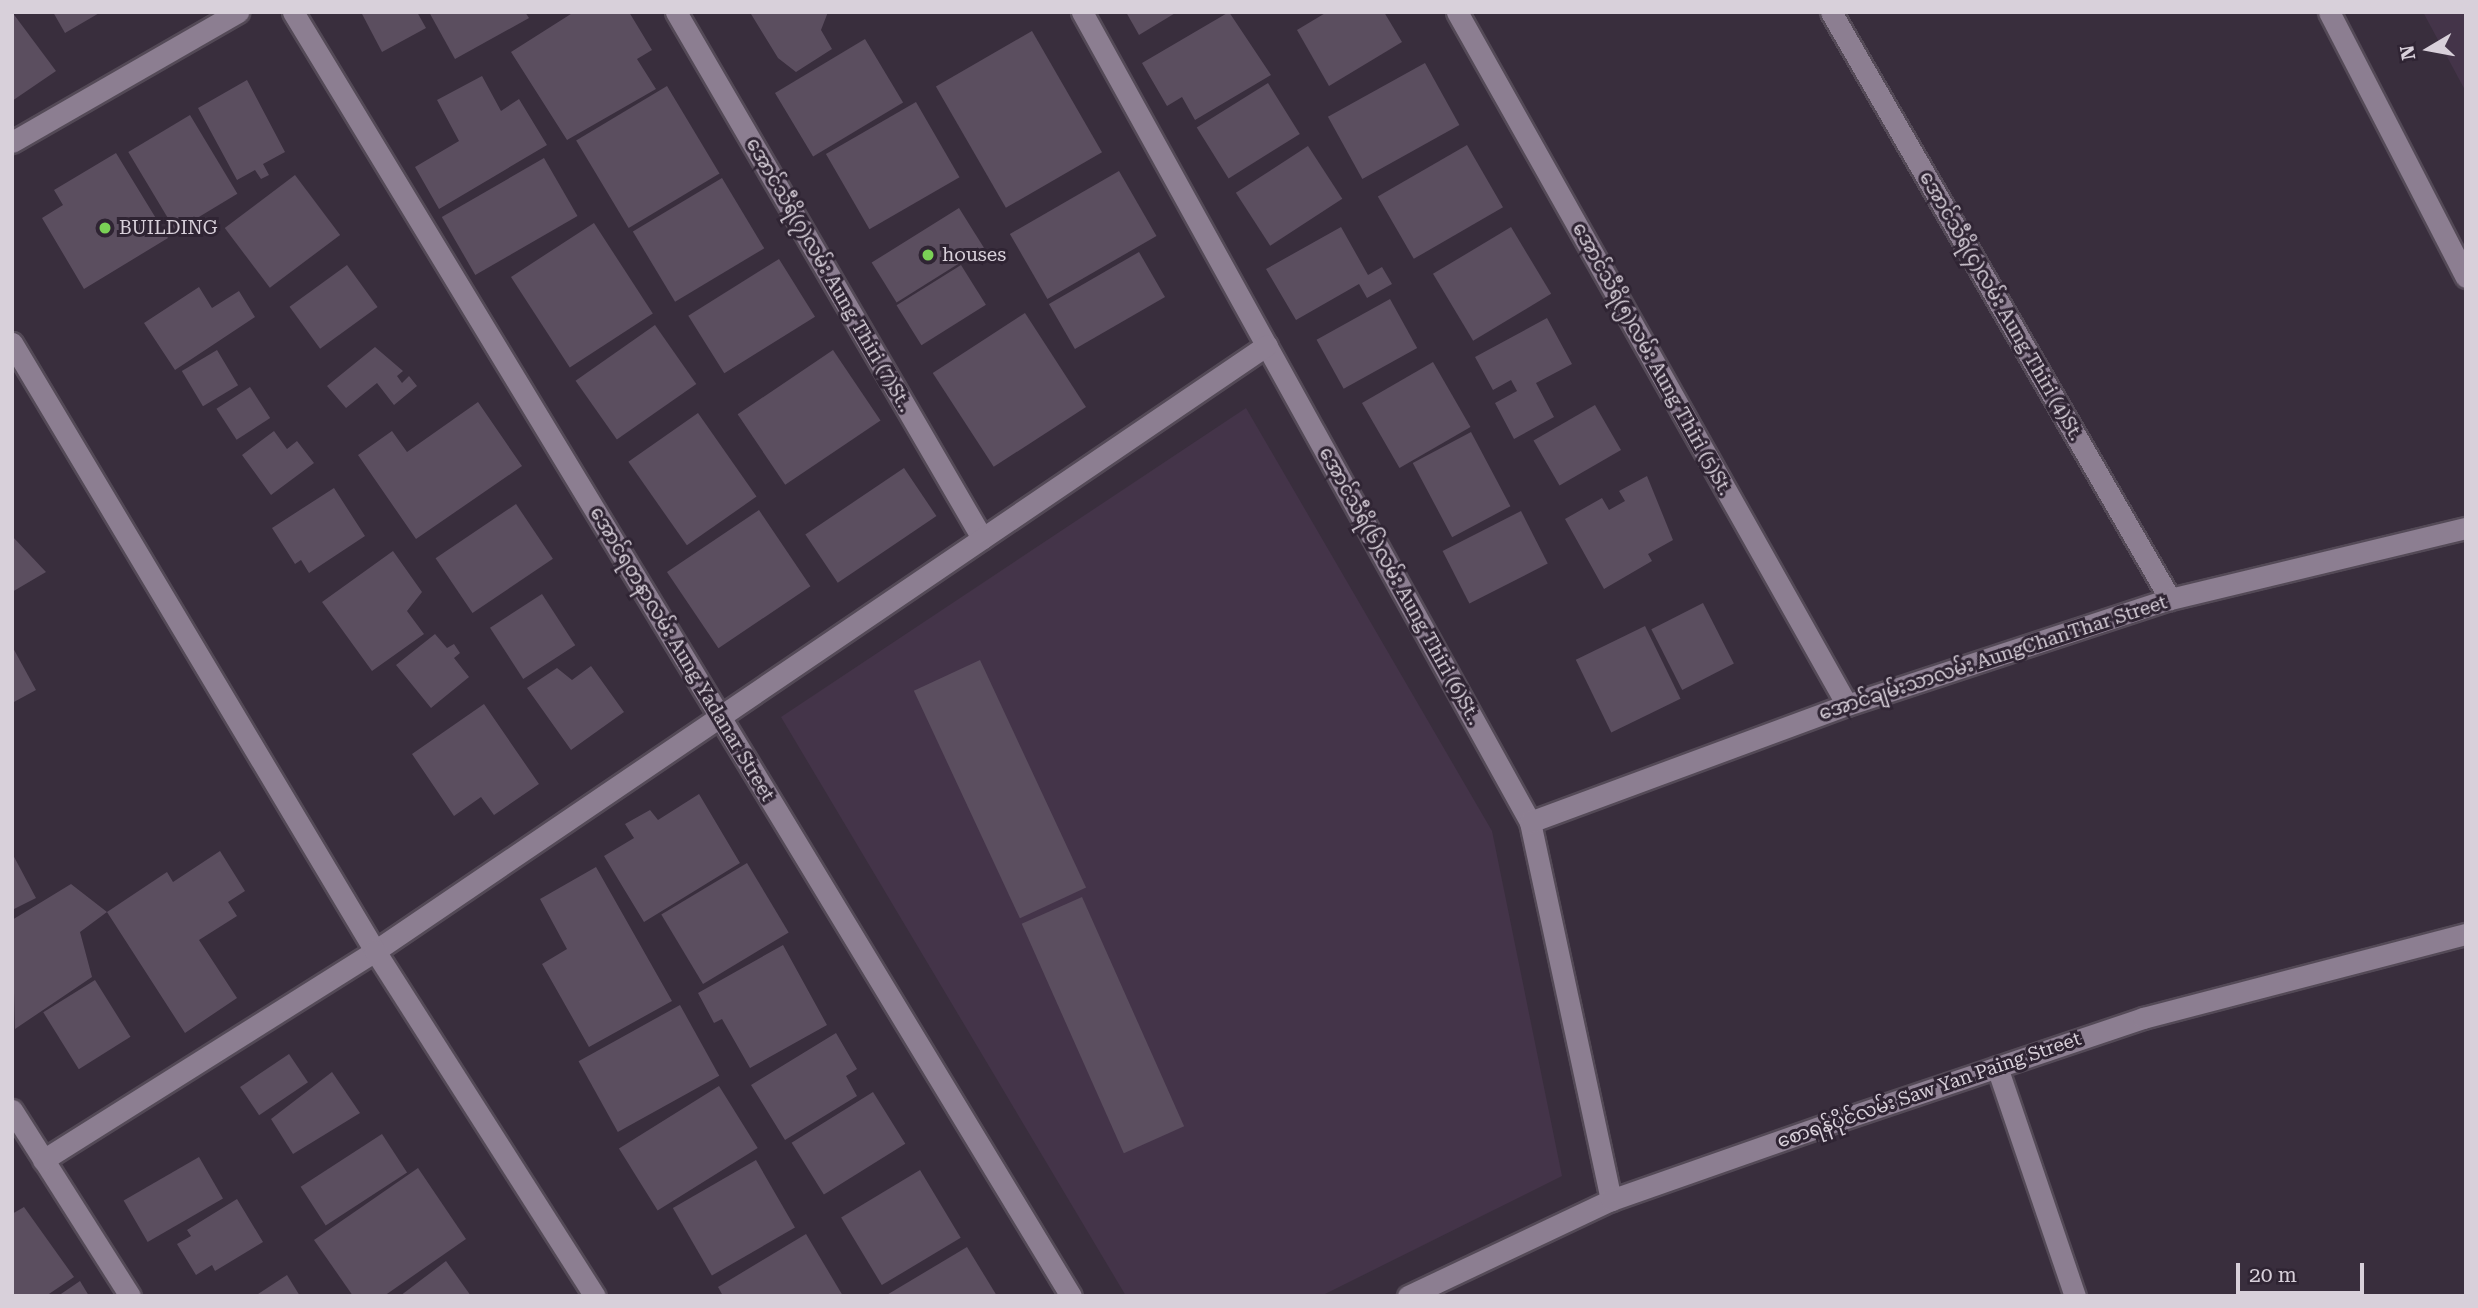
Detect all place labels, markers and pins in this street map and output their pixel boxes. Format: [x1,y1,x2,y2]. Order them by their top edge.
place label: BUILDING [119,217,217,239]
marker: BUILDING [97,220,113,236]
place label: houses [942,244,1006,266]
marker: houses [920,247,936,263]

